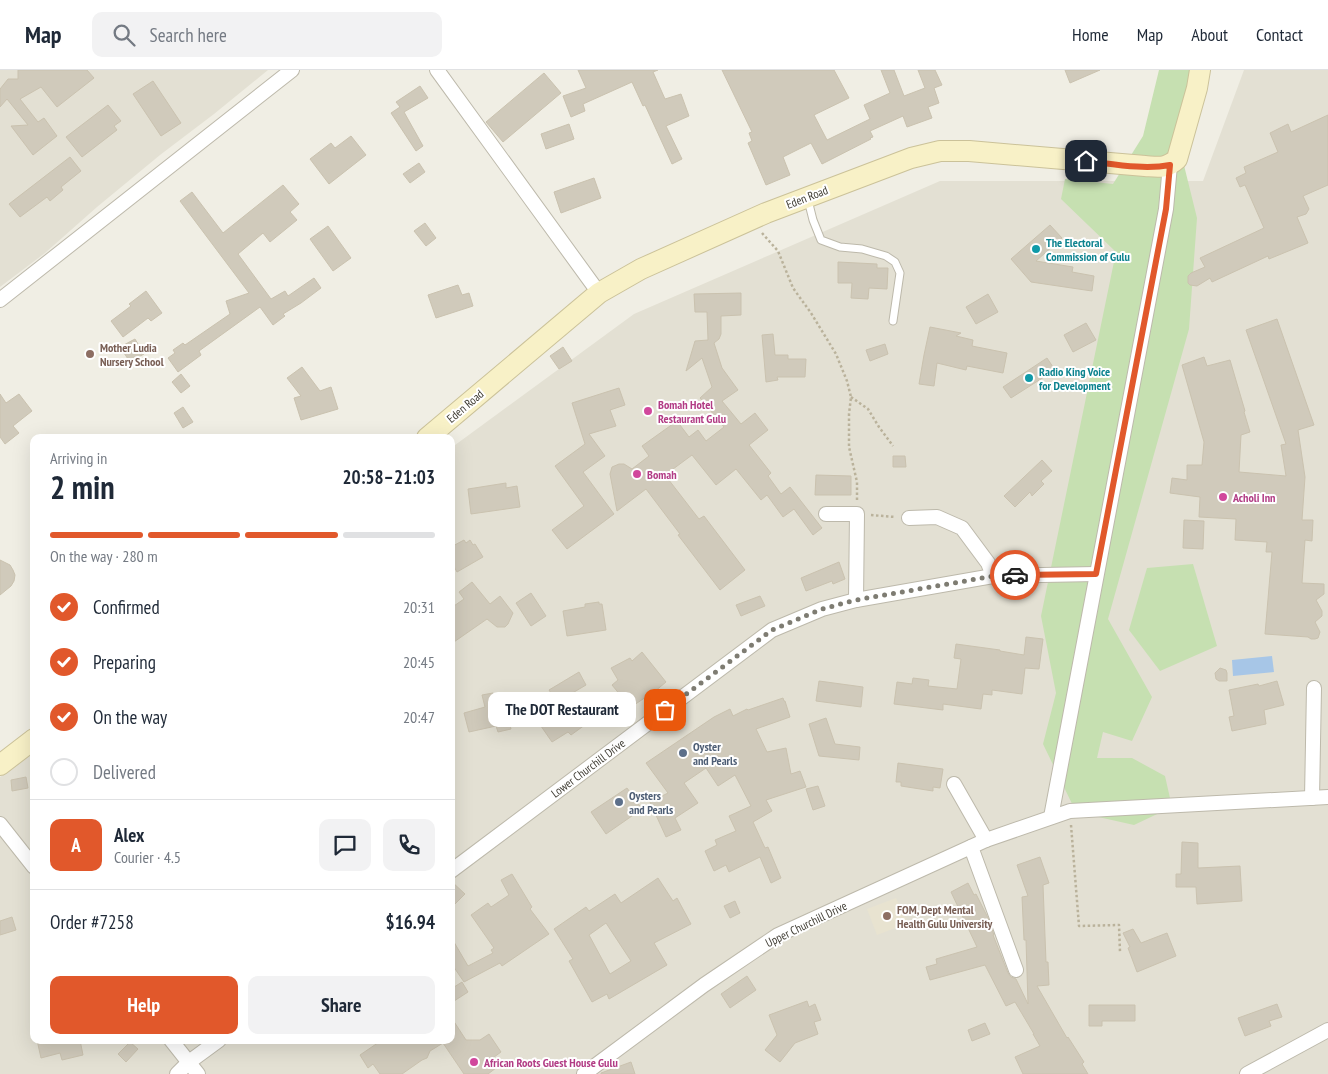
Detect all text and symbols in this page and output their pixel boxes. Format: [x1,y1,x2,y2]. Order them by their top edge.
search box [92,12,442,57]
text: Map [25,19,62,50]
icon: search [110,21,138,49]
text: Search here [150,23,227,47]
text: Home [1072,23,1109,46]
text: Map [1137,23,1163,46]
text: About [1191,23,1228,46]
text: Contact [1256,23,1303,46]
pin [1065,140,1107,182]
icon: home [1072,147,1100,175]
street label: Eden Road [784,182,830,212]
place label: The Electoral Commission of Gulu [1046,235,1130,264]
marker: The Electoral Commission of Gulu [1030,243,1042,255]
place label: Mother Ludia Nursery School [100,340,164,369]
marker: Mother Ludia Nursery School [84,348,96,360]
place label: Radio King Voice for Development [1039,364,1111,393]
marker: Radio King Voice for Development [1023,372,1035,384]
street label: Eden Road [443,386,487,426]
place label: Bomah Hotel Restaurant Gulu [658,397,726,426]
marker: Bomah Hotel Restaurant Gulu [642,405,654,417]
text: Arriving in [50,448,107,468]
text: 20:58–21:03 [342,465,435,489]
text: 2 min [50,466,115,508]
place label: Bomah [647,467,677,482]
marker: Bomah [631,468,643,480]
place label: Acholi Inn [1232,490,1275,505]
marker: Acholi Inn [1217,491,1229,503]
text: On the way · 280 m [50,546,158,566]
courier [990,550,1040,600]
icon: car [1001,561,1029,589]
icon: check [50,593,78,621]
text: Confirmed [93,595,160,619]
text: 20:31 [403,597,435,617]
icon: check [50,648,78,676]
text: Preparing [93,650,156,674]
text: 20:45 [403,652,435,672]
pin [644,689,686,731]
callout: The DOT Restaurant [488,692,635,728]
icon: bag [651,696,679,724]
text: The DOT Restaurant [505,699,619,719]
icon: check [50,703,78,731]
text: On the way [93,705,167,729]
text: 20:47 [403,707,435,727]
street label: Lower Churchill Drive [548,735,628,801]
place label: Oyster and Pearls [693,739,737,768]
marker: Oyster and Pearls [677,747,689,759]
text: Delivered [93,760,156,784]
place label: Oysters and Pearls [629,788,673,817]
marker: Oysters and Pearls [613,796,625,808]
button: chat [319,819,371,871]
button: phone [383,819,435,871]
text: Alex [114,823,144,847]
text: A [71,833,81,857]
text: Courier · 4.5 [114,847,181,867]
street label: Upper Churchill Drive [763,898,849,950]
place label: FOM, Dept Mental Health Gulu University [897,902,992,931]
text: Order #7258 [50,910,134,934]
text: $16.94 [386,910,435,934]
marker: FOM, Dept Mental Health Gulu University [881,910,893,922]
button: Help [50,976,238,1034]
button: Share [248,976,435,1034]
place label: African Roots Guest House Gulu [483,1055,618,1070]
marker: African Roots Guest House Gulu [468,1056,480,1068]

